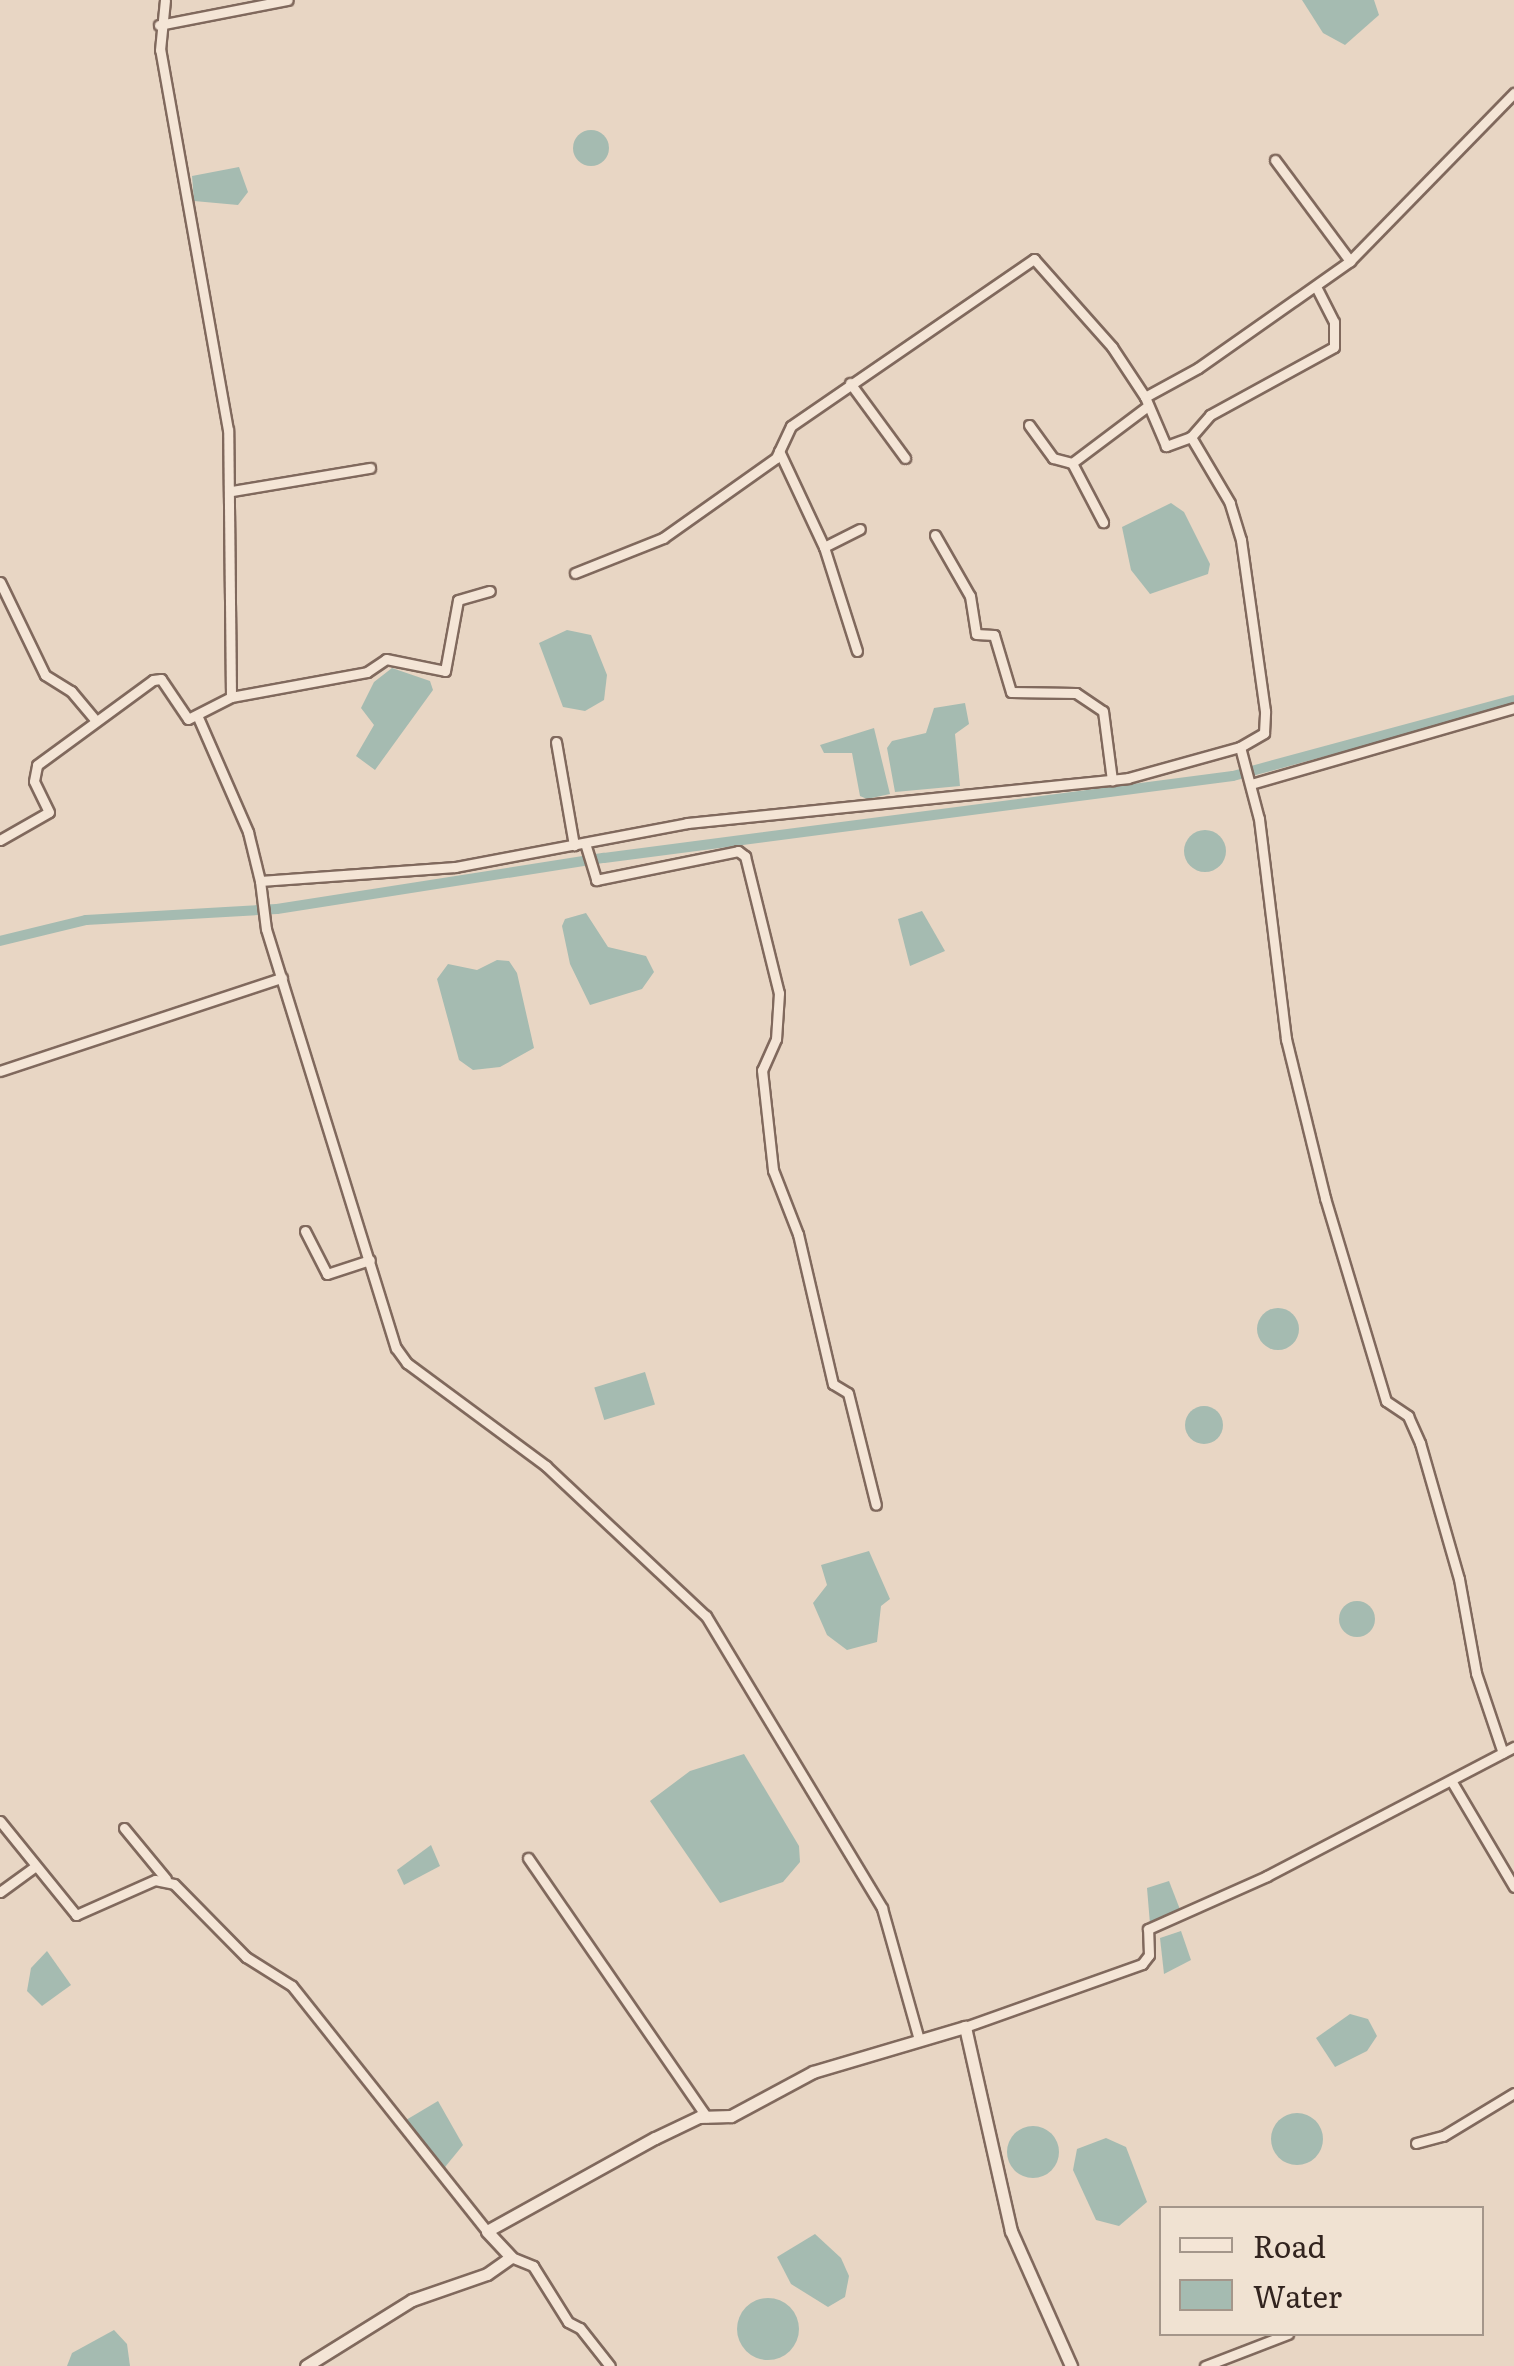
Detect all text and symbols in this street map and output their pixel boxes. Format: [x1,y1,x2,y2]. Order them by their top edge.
legend [1159,2206,1484,2336]
text: Road [1253,2223,1326,2267]
text: Water [1253,2273,1342,2317]

